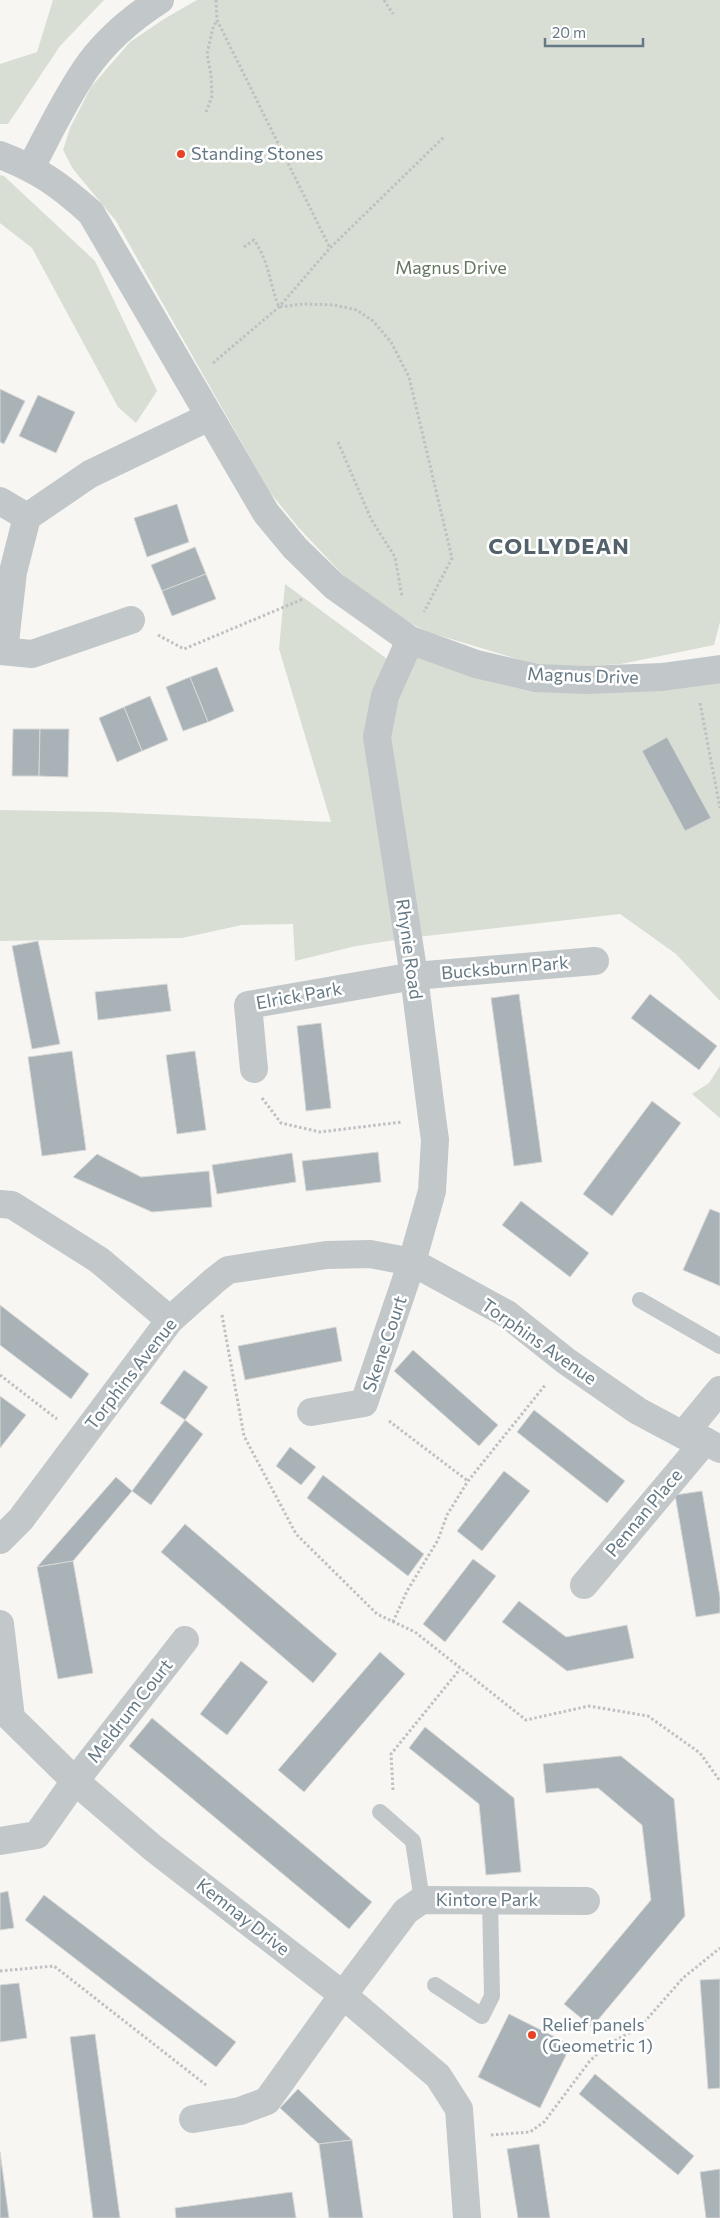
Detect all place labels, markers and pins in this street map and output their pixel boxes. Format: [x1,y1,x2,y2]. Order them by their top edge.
place label: Standing Stones [191,142,323,164]
marker: Standing Stones [175,148,187,160]
place label: Relief panels (Geometric 1) [542,2013,653,2056]
marker: Relief panels (Geometric 1) [526,2029,538,2041]

